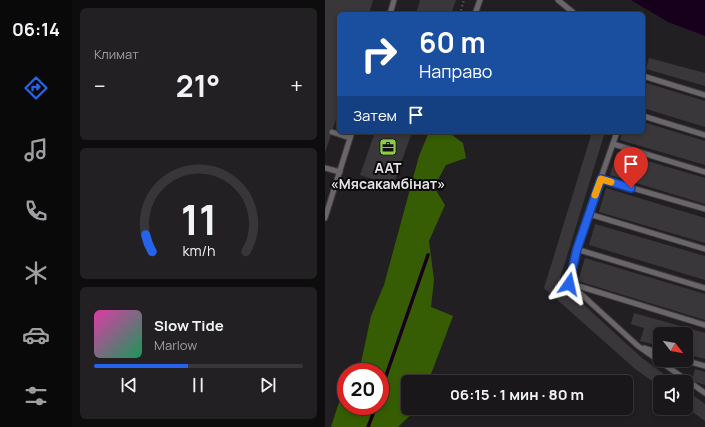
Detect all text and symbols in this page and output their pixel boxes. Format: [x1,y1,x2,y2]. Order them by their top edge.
text: 06:14 [12,17,60,41]
text: 60 m [419,23,486,61]
icon: right [353,28,405,80]
text: Климат [94,45,139,63]
text: Направо [419,59,493,83]
text: 21° [176,65,220,106]
text: − [94,71,106,101]
text: + [290,71,303,101]
icon: directions [22,74,50,102]
icon: arrive [405,104,427,126]
text: Затем [353,105,397,126]
icon: music [22,136,50,164]
office icon: ААТ «Мясакамбінат» [378,137,398,157]
pin [614,147,648,188]
icon: arrive [620,153,642,175]
place label: ААТ «Мясакамбінат» [331,158,445,193]
text: 11 [180,190,217,246]
icon: phone [22,197,50,225]
text: km/h [182,240,215,259]
icon: climate [22,259,50,287]
position arrow [548,263,590,305]
text: Slow Tide [154,315,224,336]
icon: car [22,321,50,349]
north arrow [653,327,693,367]
map controls [653,327,693,415]
text: Marlow [154,336,197,354]
speed limit sign: 20 [337,363,389,415]
icon: previous [118,374,140,396]
icon: pause [187,374,209,396]
icon: next [257,374,279,396]
button: sound [653,375,693,415]
icon: filters [22,382,50,410]
text: 06:15 · 1 мин · 80 m [450,384,584,405]

